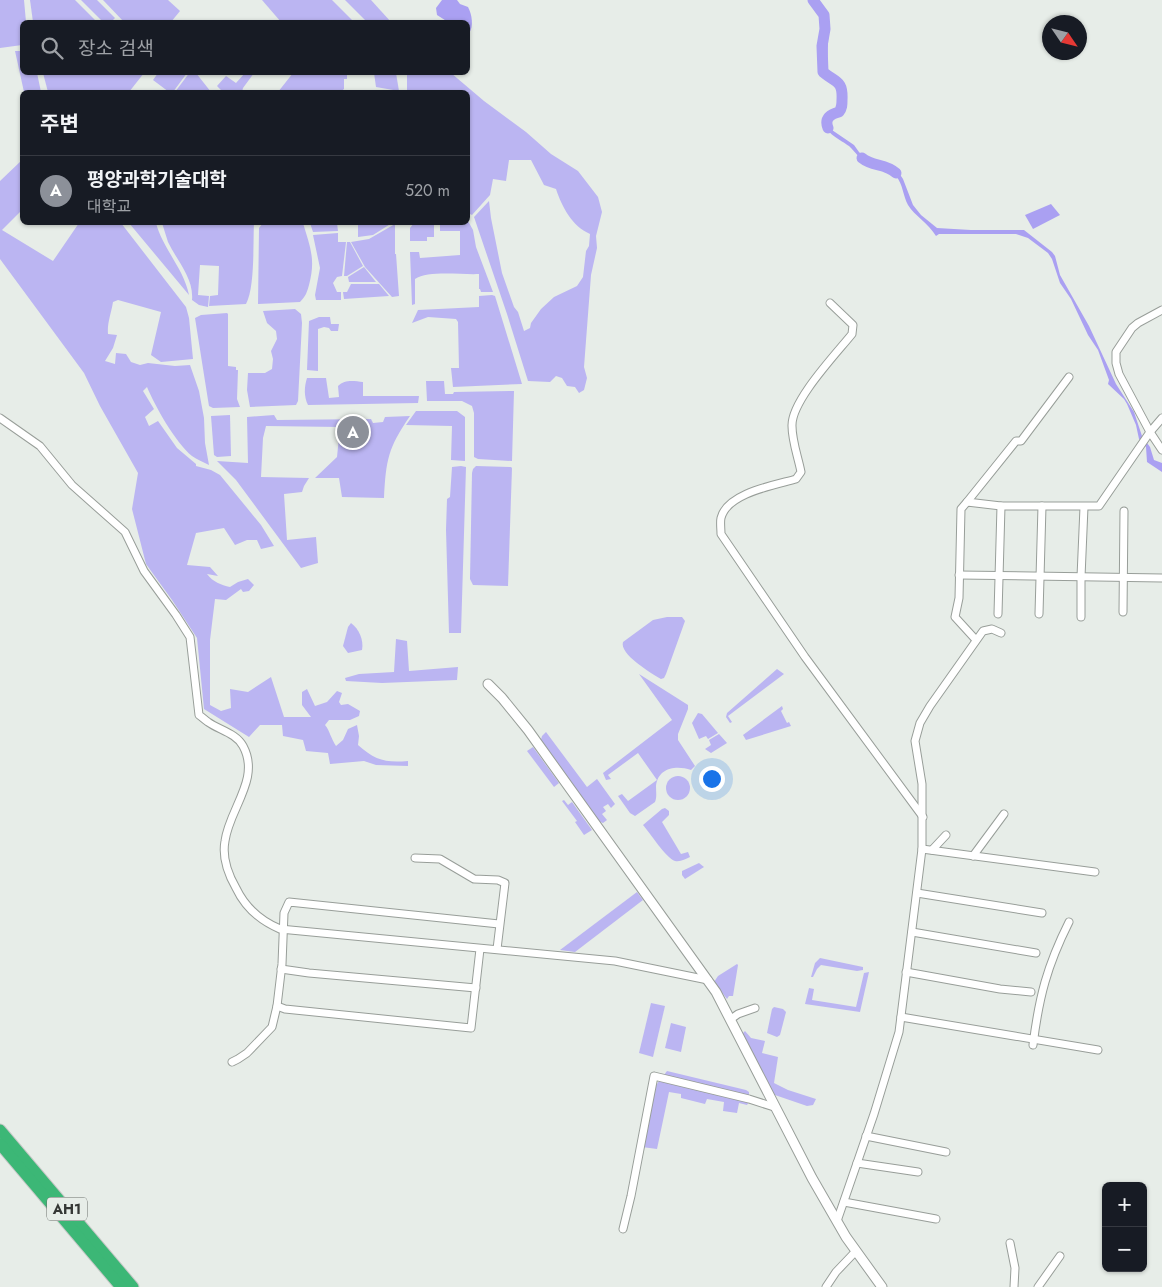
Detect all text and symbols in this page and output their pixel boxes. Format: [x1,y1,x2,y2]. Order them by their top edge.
north arrow [1042,15,1087,60]
search box [20,20,470,75]
icon: search [38,34,66,62]
text: 장소 검색 [78,35,154,62]
text: 주변 [40,109,79,139]
text: 평양과학기술대학 [87,166,227,193]
text: A [50,179,62,202]
text: 520 m [405,179,450,202]
text: 대학교 [87,195,131,218]
pin: A [337,413,369,451]
your location [699,766,725,792]
map controls [1102,1182,1147,1272]
button: + [1102,1182,1147,1227]
road number: AH1 [47,1198,87,1220]
button: − [1102,1227,1147,1272]

